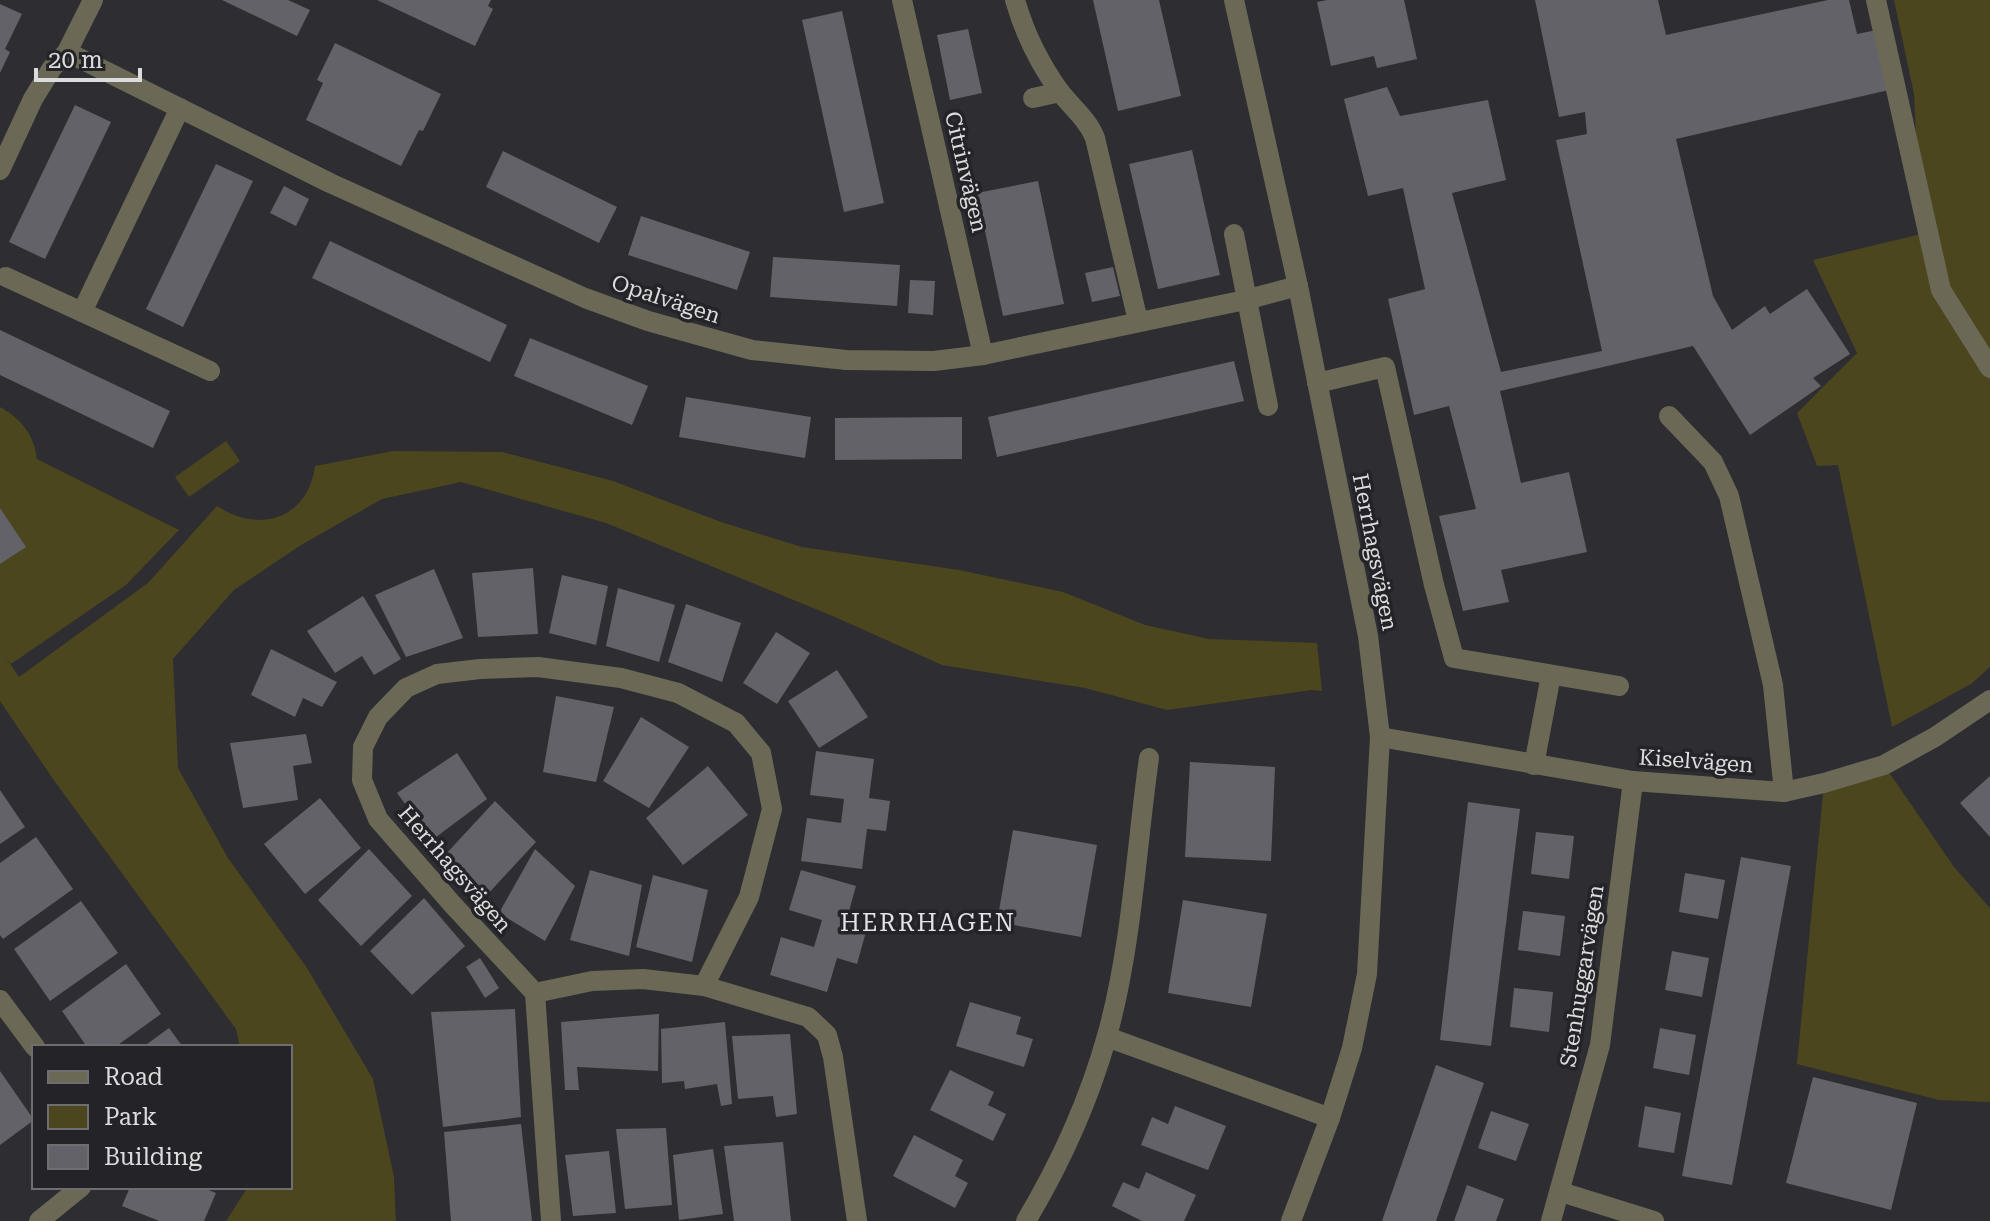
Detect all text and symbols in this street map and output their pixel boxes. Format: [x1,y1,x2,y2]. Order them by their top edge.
scale bar [36,32,140,82]
text: 20 m [48,46,103,74]
street label: Citrinvägen [940,109,992,235]
street label: Opalvägen [608,270,724,328]
street label: Herrhagsvägen [1348,471,1402,633]
street label: Kiselvägen [1638,745,1754,777]
street label: Herrhagsvägen [393,801,517,937]
street label: Stenhuggarvägen [1555,883,1609,1069]
district label: HERRHAGEN [840,909,1016,937]
legend [32,1045,292,1189]
text: Road [104,1063,163,1091]
text: Park [104,1103,157,1131]
text: Building [104,1143,202,1171]

